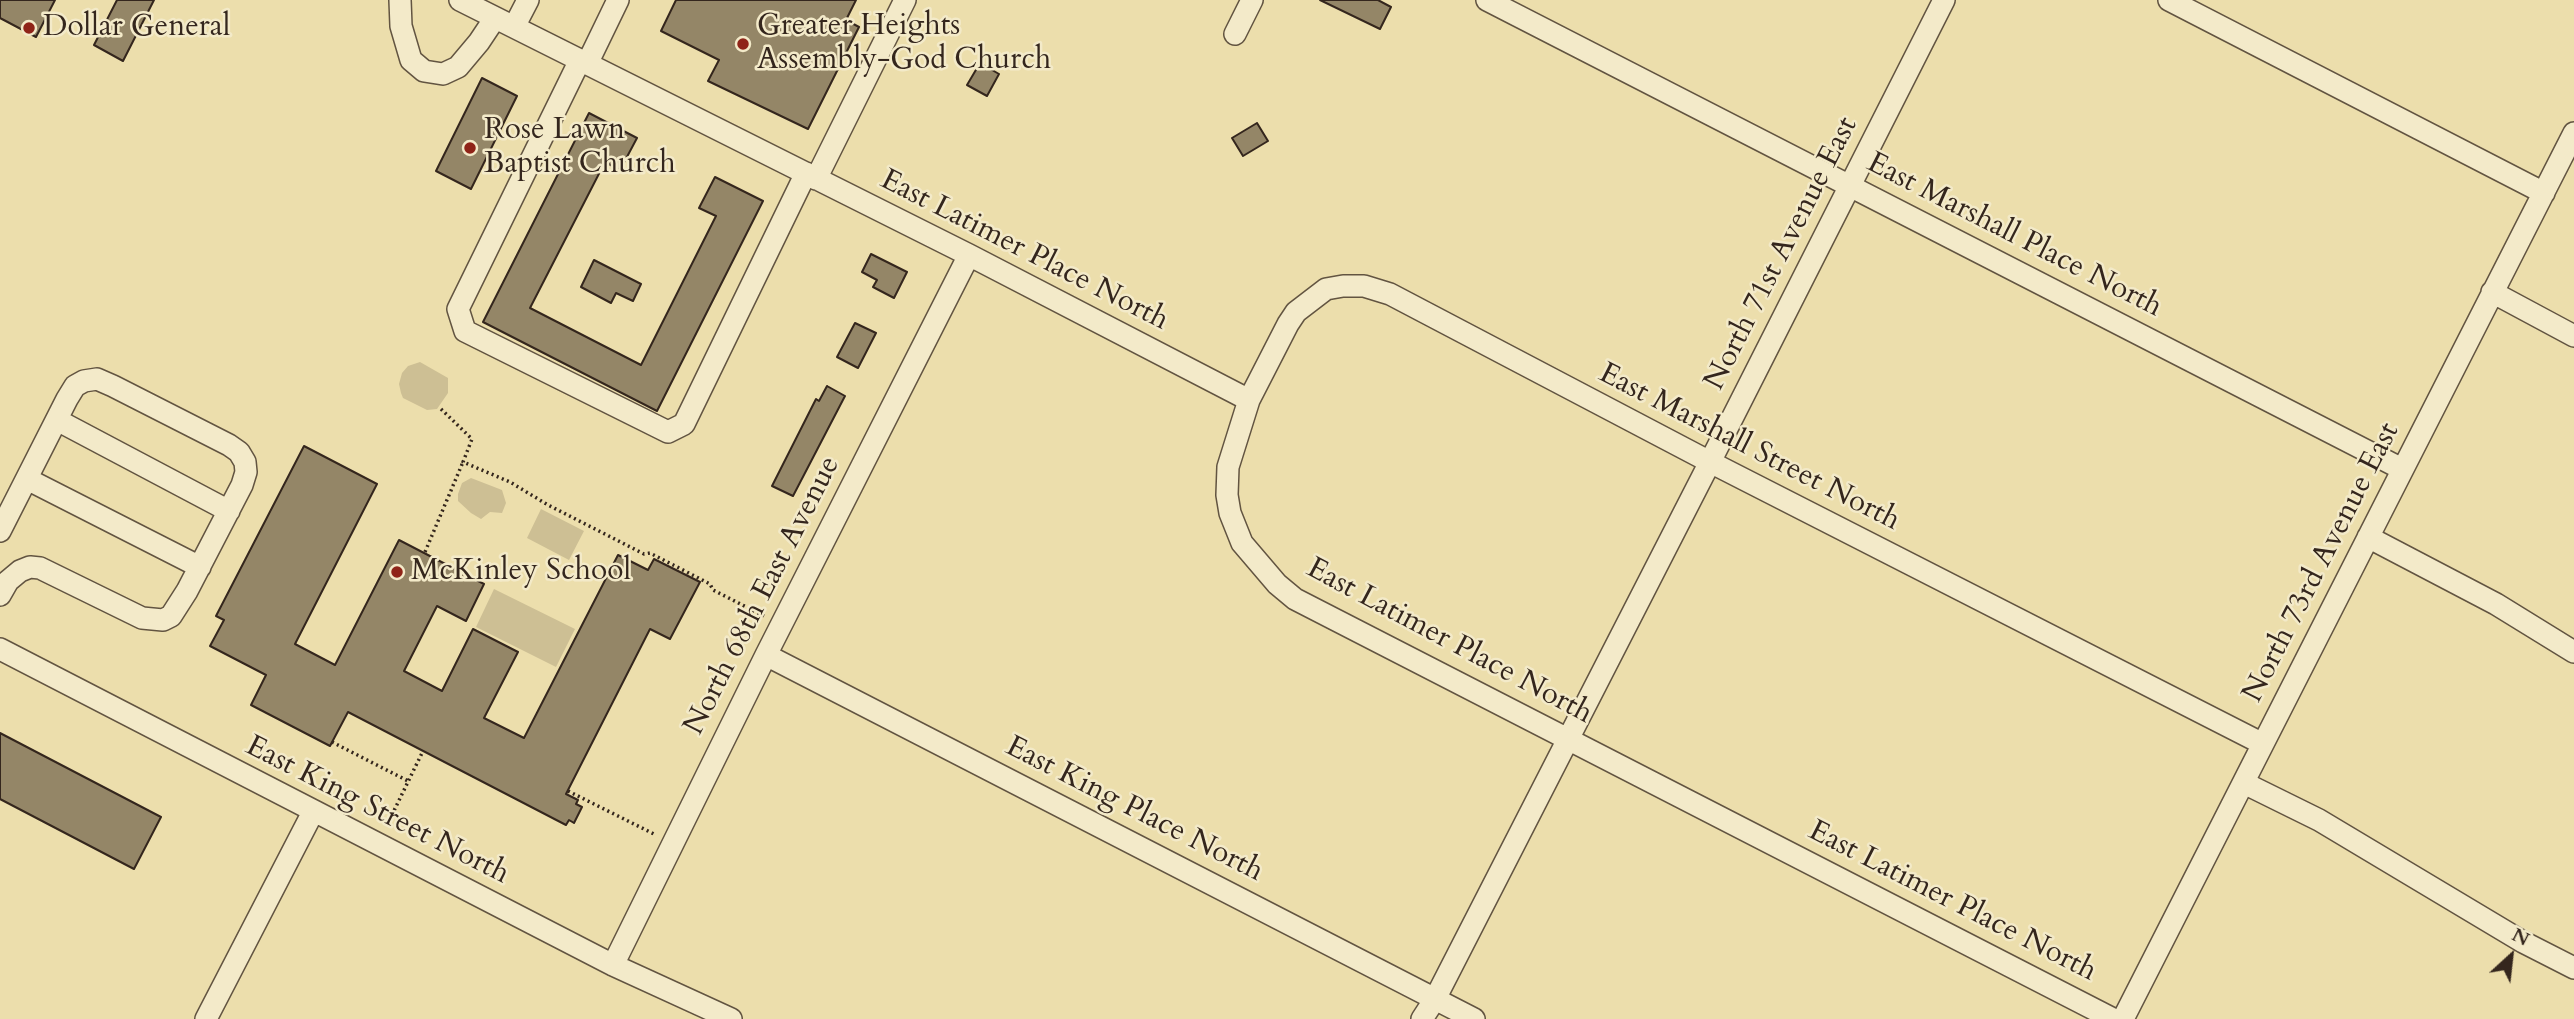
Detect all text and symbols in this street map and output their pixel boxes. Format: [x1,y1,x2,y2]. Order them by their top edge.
place label: Greater Heights Assembly-God Church [757,9,1051,79]
place label: Dollar General [43,10,230,46]
marker: Dollar General [21,20,37,36]
marker: Greater Heights Assembly-God Church [735,36,751,52]
street label: North 71st Avenue East [1698,112,1866,396]
place label: Rose Lawn Baptist Church [484,113,676,184]
marker: Rose Lawn Baptist Church [462,140,478,156]
street label: East Marshall Place North [1860,146,2168,326]
street label: East Latimer Place North [874,163,1174,339]
street label: East Marshall Street North [1593,356,1905,540]
street label: North 73rd Avenue East [2236,417,2408,709]
street label: North 68th East Avenue [677,451,849,741]
street label: East Latimer Place North [1300,551,1598,733]
place label: McKinley School [411,554,631,590]
marker: McKinley School [389,564,405,580]
street label: East King Street North [239,729,515,893]
street label: East King Place North [999,729,1269,891]
street label: East Latimer Place North [1802,814,2102,990]
north arrow [2476,921,2546,991]
text: N [2507,922,2534,953]

